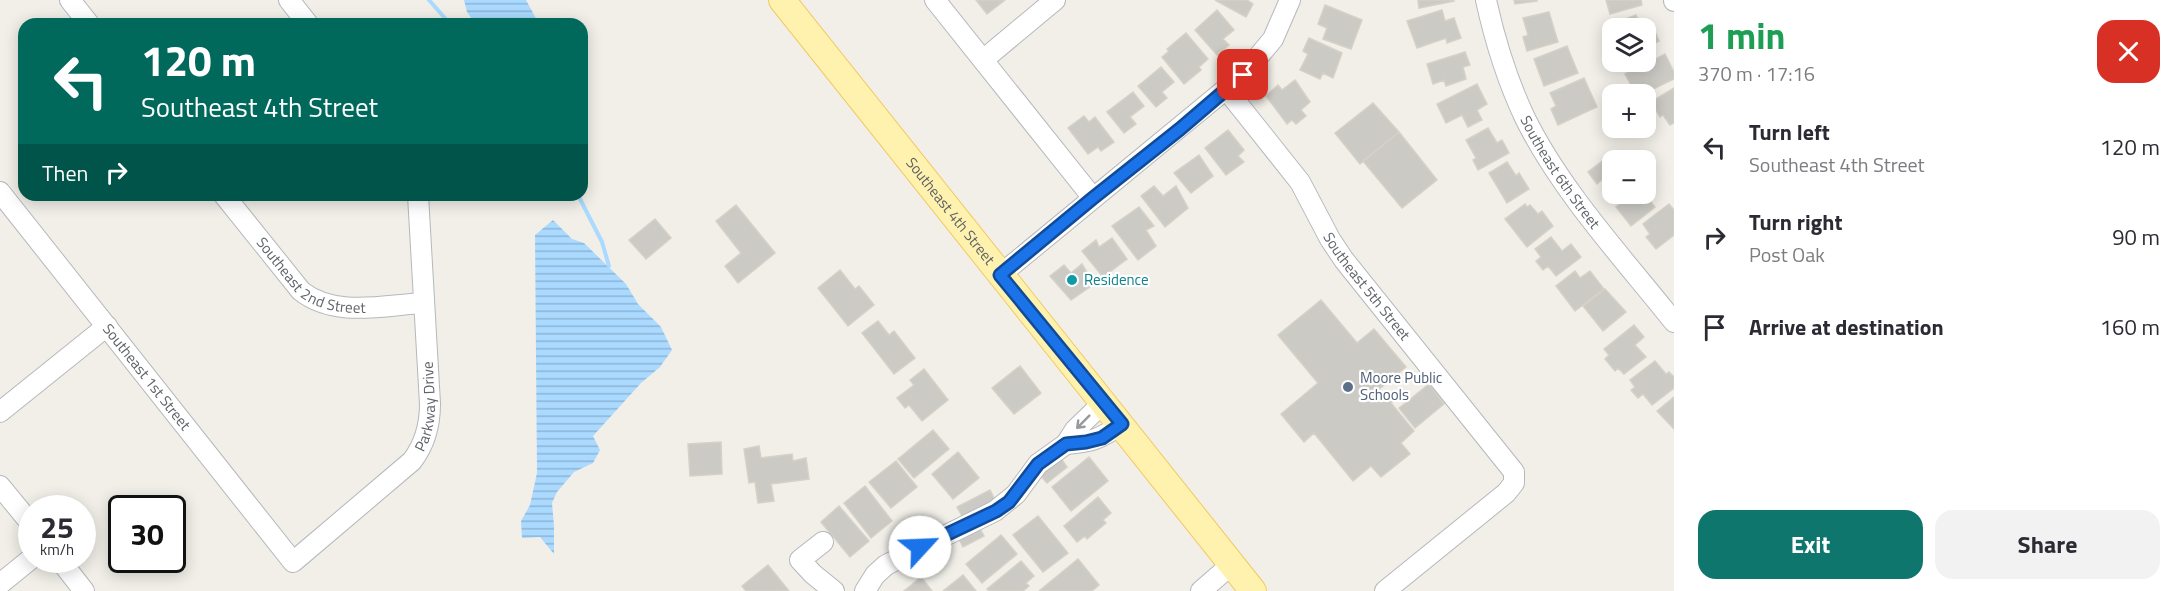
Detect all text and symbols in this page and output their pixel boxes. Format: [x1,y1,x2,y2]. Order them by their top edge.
text: 1 min [1698,8,1785,63]
map controls [1602,18,1656,204]
button: layers [1602,18,1656,72]
button: close [2097,20,2160,83]
text: 120 m [141,28,256,92]
icon: left [42,42,120,120]
pin [1217,49,1268,100]
icon: arrive [1226,58,1259,91]
text: 370 m · 17:16 [1698,58,1815,89]
button: + [1602,84,1656,138]
text: Southeast 4th Street [141,86,378,127]
street label: Southeast 6th Street [1515,111,1606,234]
text: Turn left [1749,115,1830,149]
text: 120 m [2100,130,2160,164]
icon: left [1698,131,1731,164]
text: Southeast 4th Street [1749,149,1925,180]
button: − [1602,150,1656,204]
street label: Southeast 4th Street [901,152,1001,270]
text: Then [42,156,88,190]
icon: right [100,156,133,189]
text: Turn right [1749,205,1843,239]
text: 90 m [2112,220,2160,254]
icon: right [1698,221,1731,254]
street label: Southeast 5th Street [1317,228,1417,346]
street label: Southeast 2nd Street [251,232,367,319]
text: Post Oak [1749,239,1825,270]
place label: Residence [1084,268,1149,291]
marker: Residence [1065,273,1079,287]
text: Arrive at destination [1749,310,1944,344]
text: 160 m [2100,310,2160,344]
icon: arrive [1698,311,1731,344]
street label: Southeast 1st Street [97,318,197,436]
street label: Parkway Drive [408,361,441,456]
place label: Moore Public Schools [1360,366,1442,406]
marker: Moore Public Schools [1341,380,1355,394]
one-way arrow [1076,414,1090,429]
speed limit sign: 30 [108,495,186,573]
text: 25 [40,504,74,550]
button: Exit [1698,510,1923,579]
button: Share [1935,510,2160,579]
position arrow [888,515,952,579]
text: km/h [40,538,74,561]

